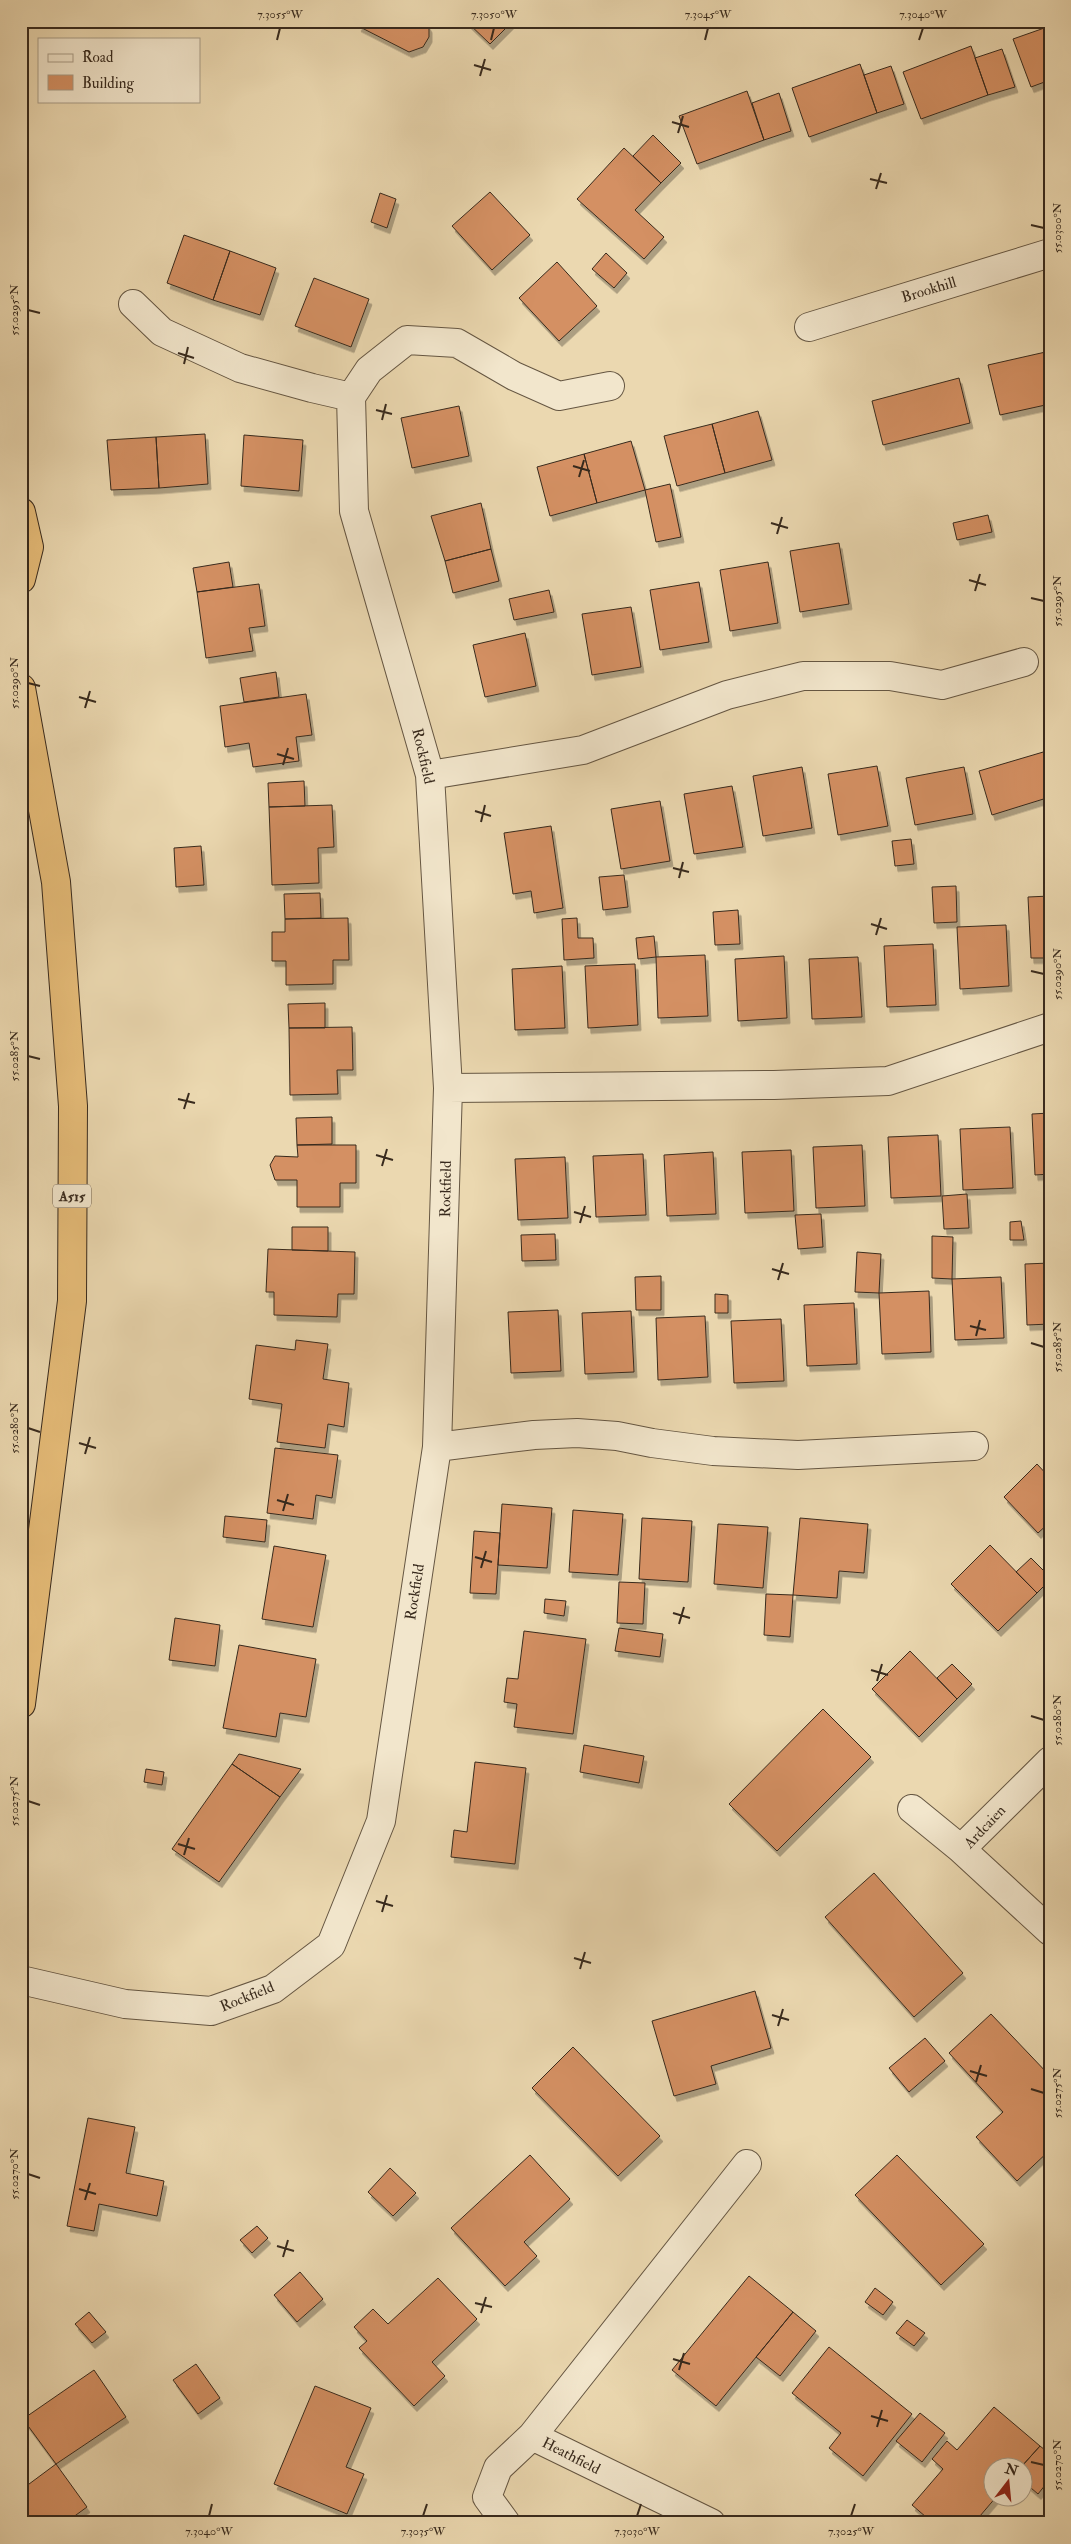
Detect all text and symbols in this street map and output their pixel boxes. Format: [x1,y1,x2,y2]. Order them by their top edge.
text: 7.3055°W [257,7,303,22]
text: 7.3050°W [471,7,518,22]
text: 7.3045°W [685,7,732,22]
text: 7.3040°W [899,7,947,22]
legend [38,38,200,102]
text: Road [82,48,114,67]
text: Building [82,74,134,93]
text: 55.0300°N [1050,202,1065,253]
street label: Brookhill [899,273,959,307]
text: 55.0295°N [7,284,22,336]
text: 55.0295°N [1050,575,1065,627]
text: 55.0290°N [7,657,22,709]
street label: Rockfield [407,726,439,786]
text: 55.0290°N [1050,948,1065,1000]
text: 55.0285°N [7,1030,22,1081]
street label: Rockfield [436,1160,456,1218]
road number: A515 [53,1184,91,1208]
text: 55.0285°N [1050,1321,1065,1372]
text: 55.0280°N [7,1402,22,1454]
street label: Rockfield [401,1562,429,1622]
text: 55.0280°N [1050,1694,1065,1746]
text: 55.0275°N [7,1775,22,1826]
street label: Ardcaien [959,1801,1010,1853]
street label: Rockfield [217,1977,277,2016]
text: 55.0275°N [1050,2067,1065,2118]
text: 55.0270°N [7,2148,22,2200]
street label: Heathfield [539,2433,604,2479]
text: 55.0270°N [1050,2439,1065,2491]
north arrow [984,2456,1034,2506]
text: N [1002,2460,1020,2480]
text: 7.3040°W [185,2524,233,2539]
text: 7.3035°W [401,2524,446,2539]
text: 7.3030°W [614,2524,661,2539]
text: 7.3025°W [828,2524,875,2539]

